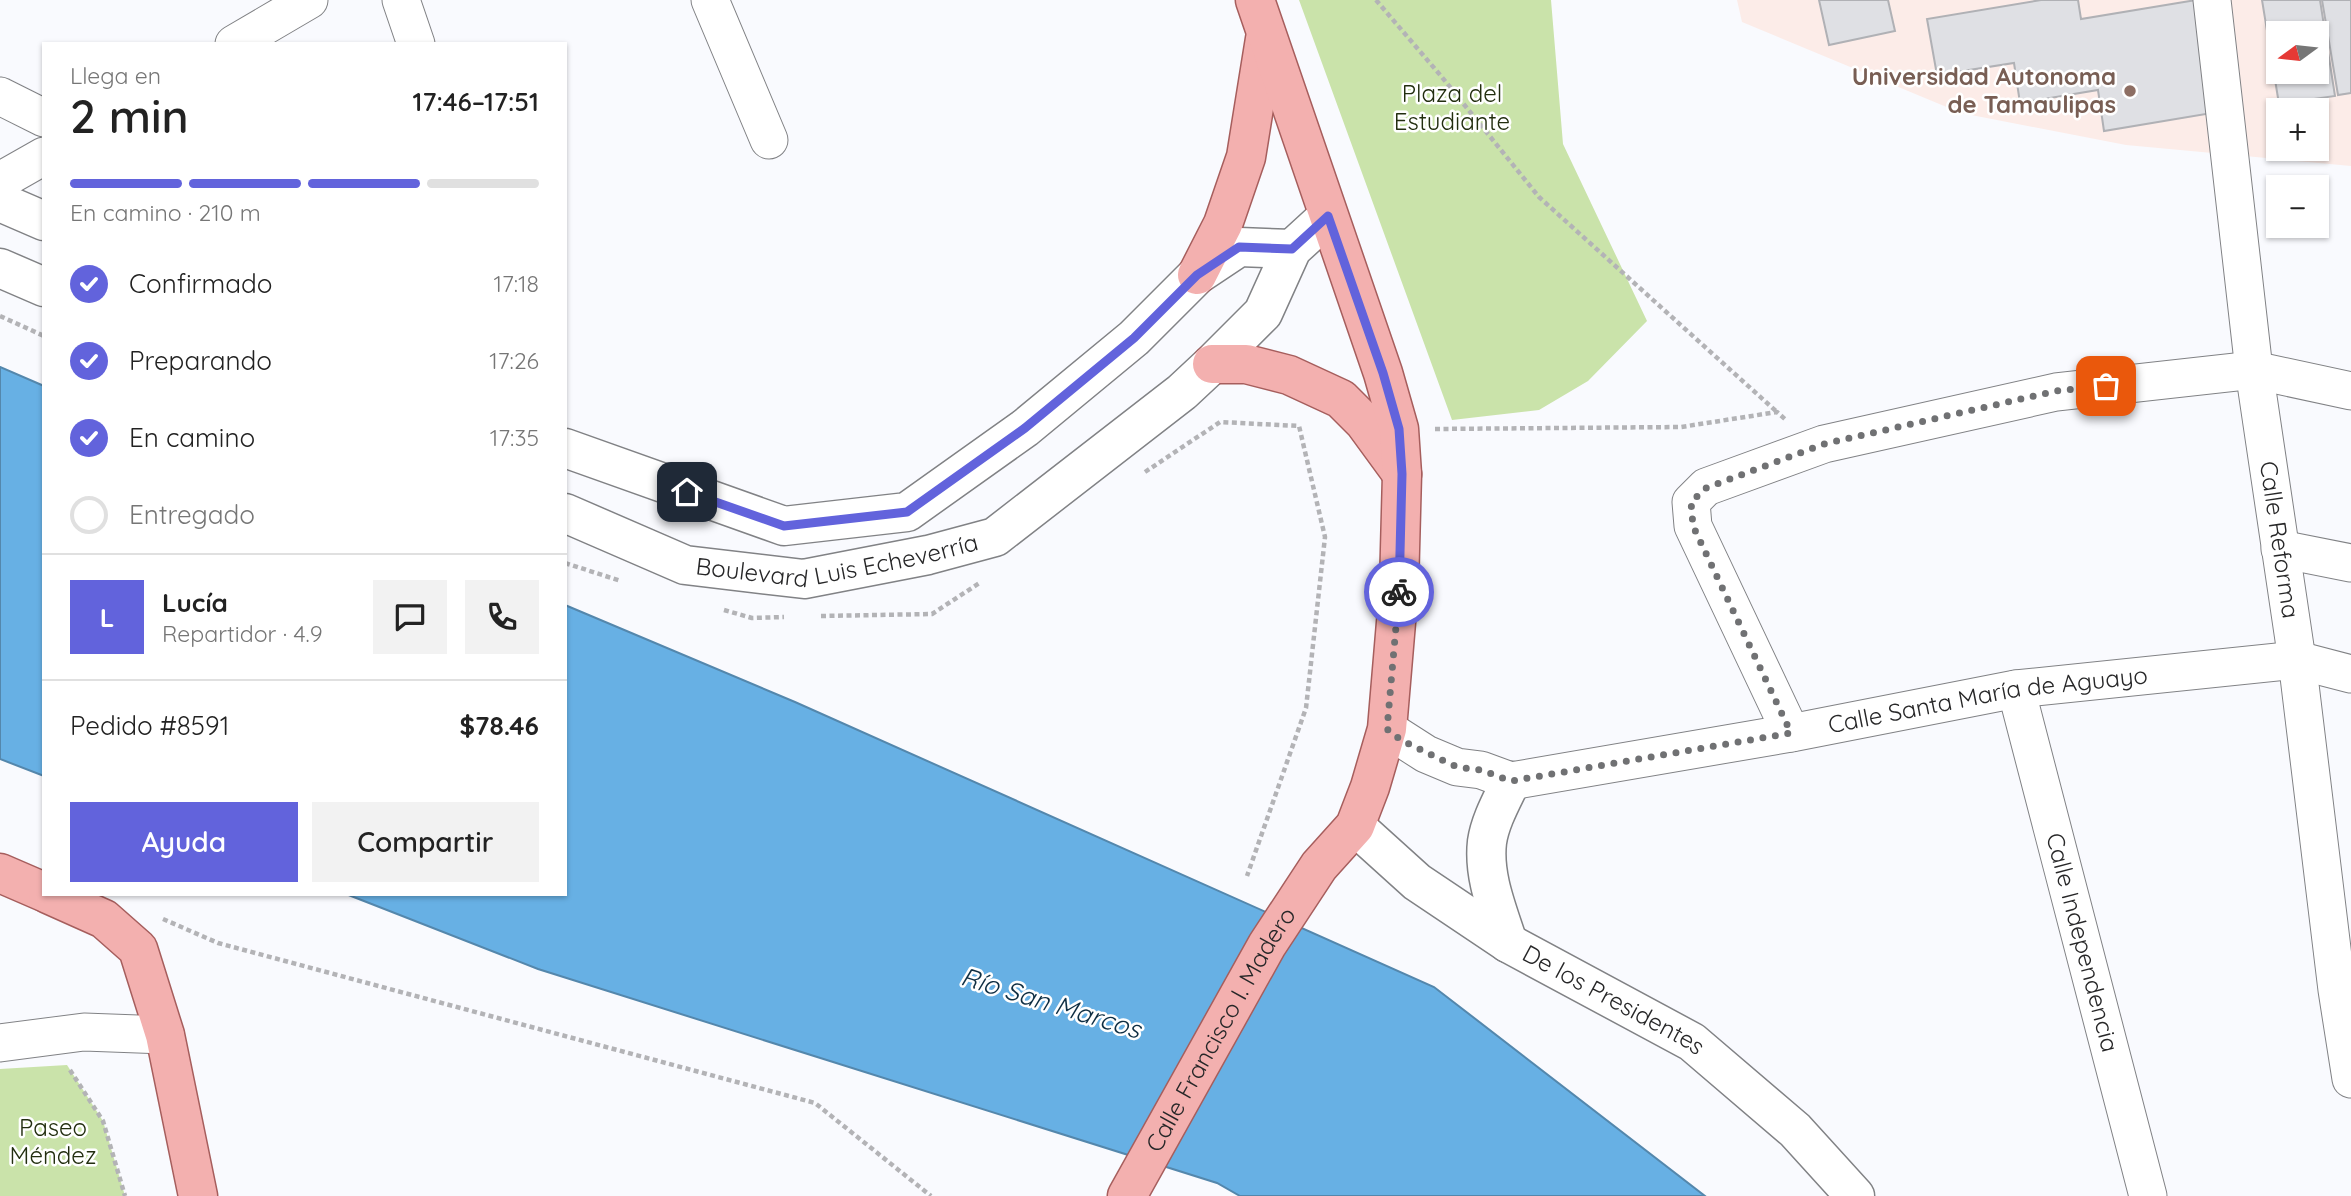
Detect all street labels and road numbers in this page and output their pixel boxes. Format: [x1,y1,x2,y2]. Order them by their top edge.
street label: Calle Reforma [2254,459,2307,620]
street label: Boulevard Luis Echeverría [694,526,981,593]
street label: Calle Santa María de Aguayo [1825,660,2149,739]
street label: Calle Independencia [2040,830,2126,1055]
street label: Calle Francisco I. Madero [1139,901,1302,1157]
street label: De los Presidentes [1518,938,1712,1061]

